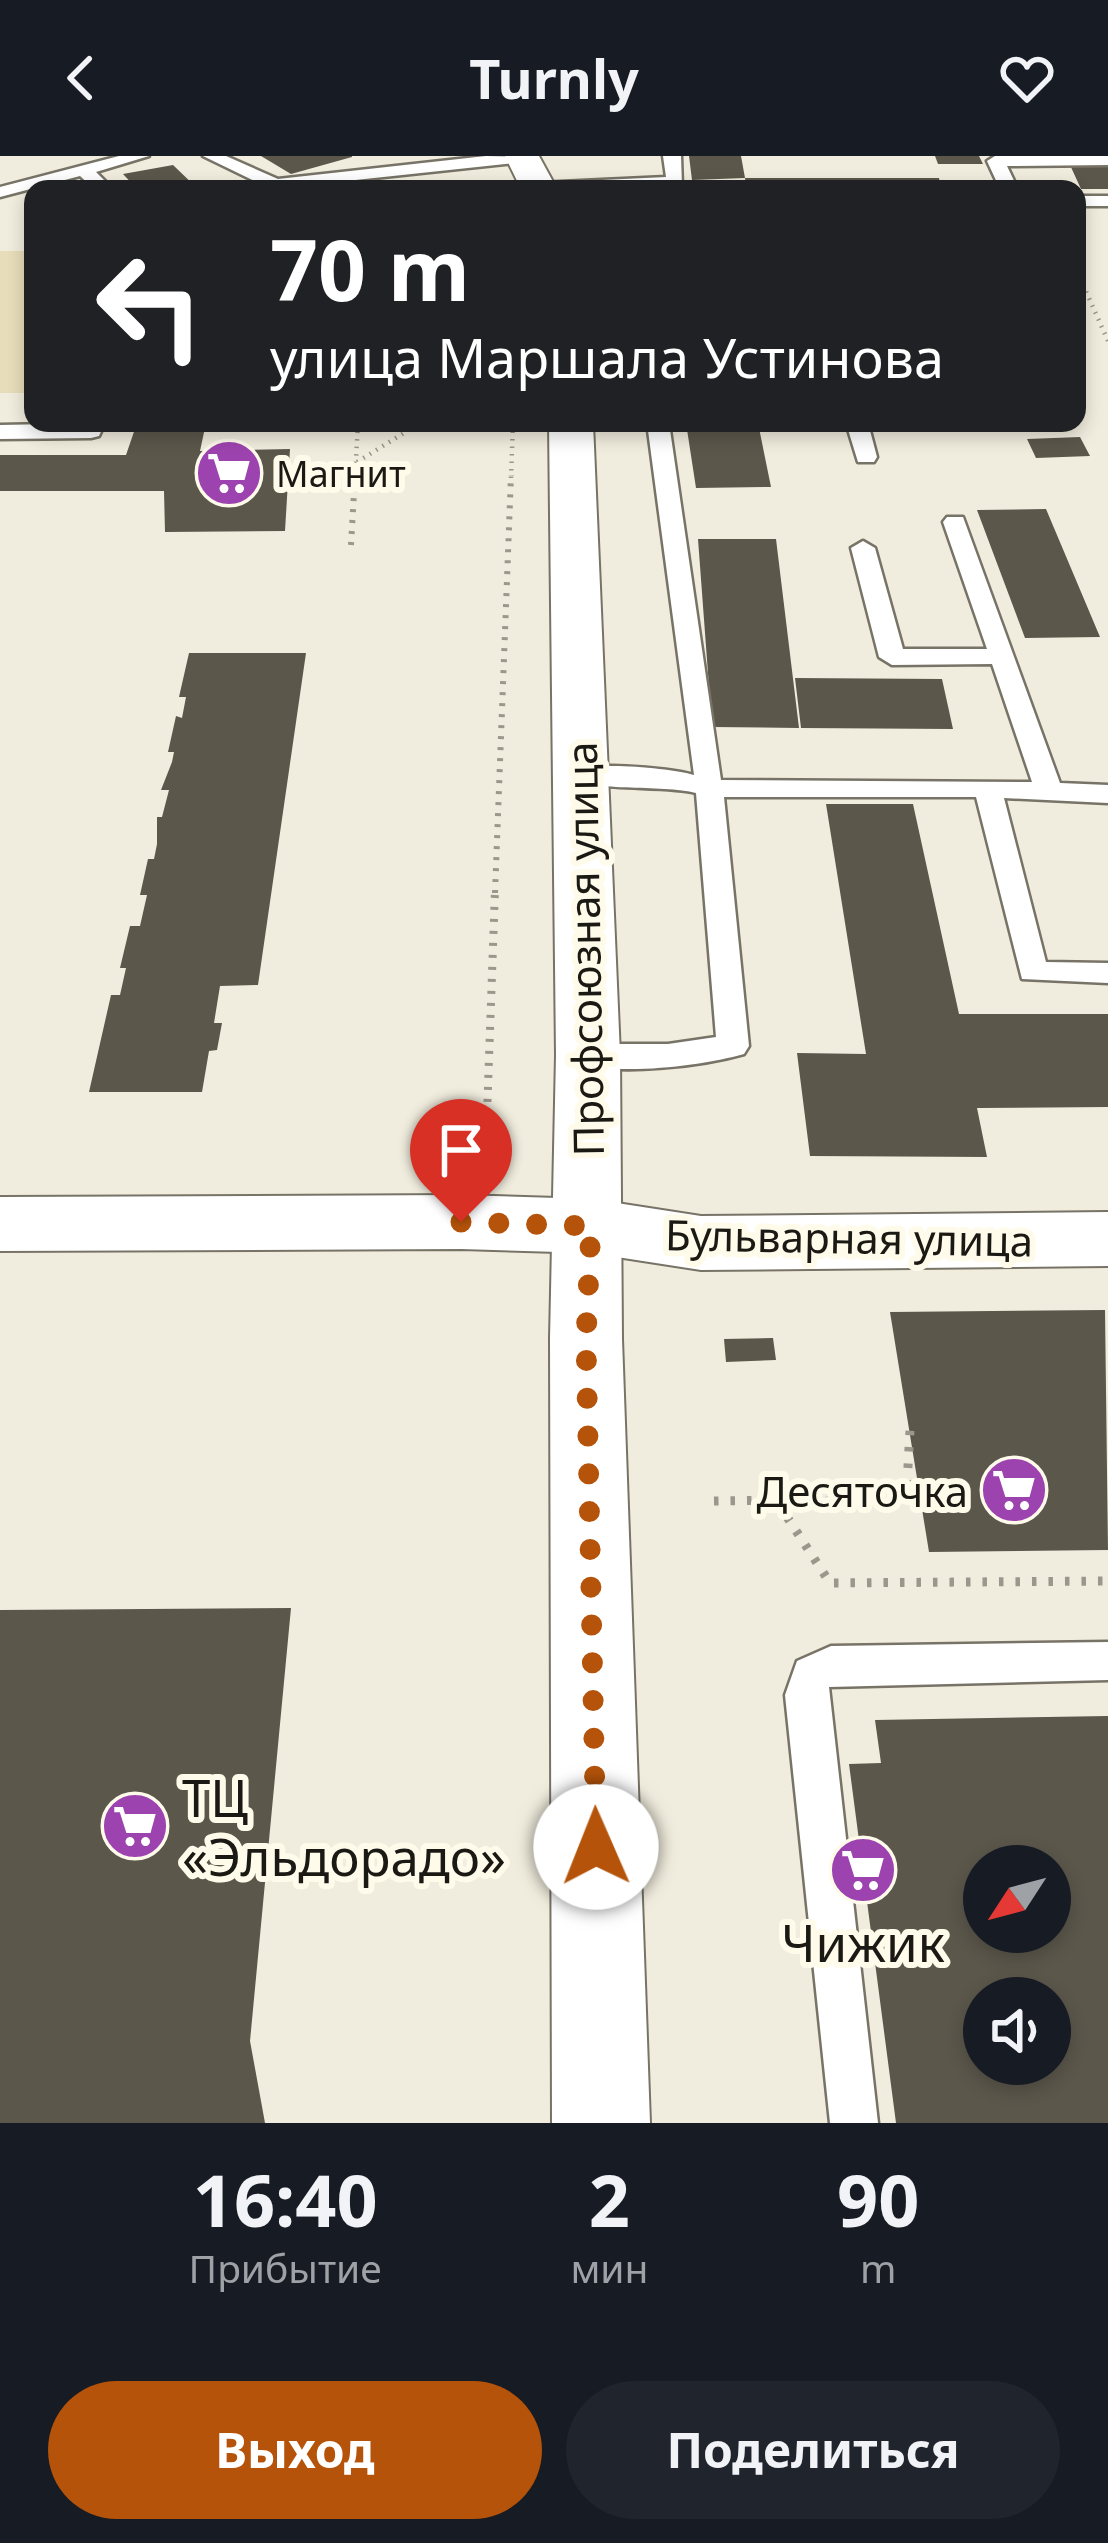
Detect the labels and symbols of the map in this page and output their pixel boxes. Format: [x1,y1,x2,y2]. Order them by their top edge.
supermarket icon: Магнит [194,438,264,508]
place label: Магнит [276,449,406,498]
street label: Профсоюзная улица [552,741,616,1157]
pin [410,1099,512,1222]
street label: Бульварная улица [664,1205,1034,1269]
supermarket icon: Десяточка [979,1455,1049,1525]
place label: Десяточка [757,1462,968,1519]
place label: ТЦ «Эльдорадо» [182,1762,506,1891]
position arrow [533,1784,659,1910]
supermarket icon: ТЦ «Эльдорадо» [100,1791,170,1861]
supermarket icon: Чижик [828,1835,898,1905]
north arrow [963,1845,1071,1953]
place label: Чижик [781,1907,945,1977]

